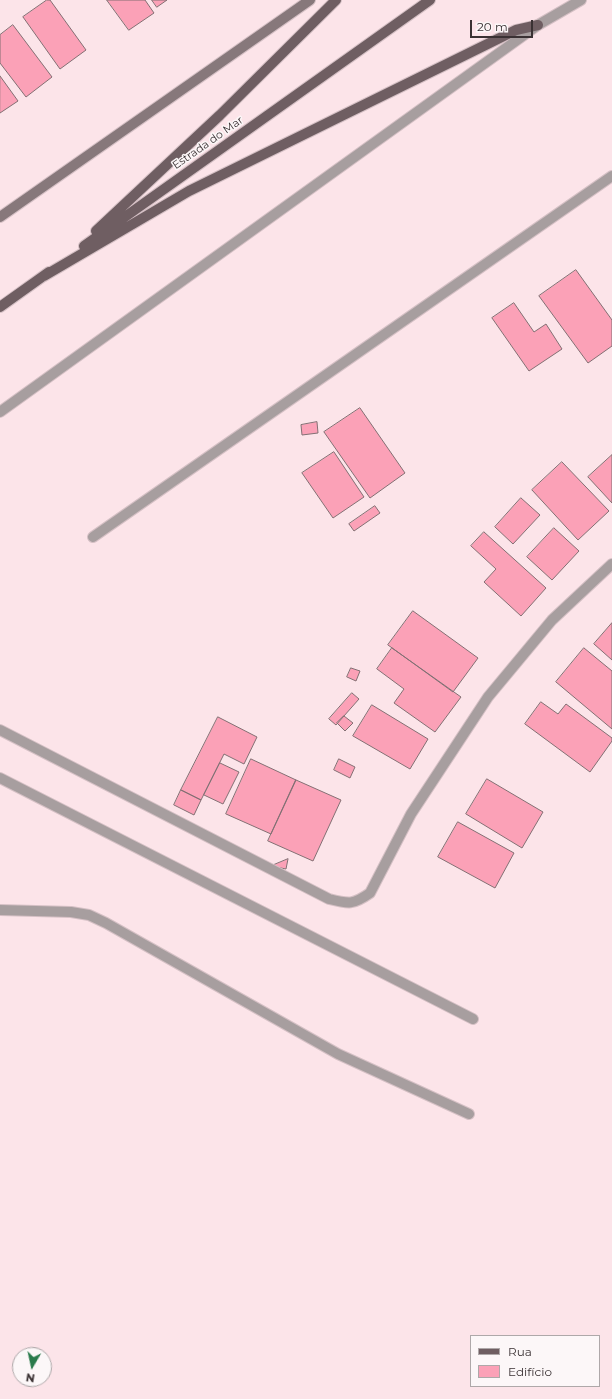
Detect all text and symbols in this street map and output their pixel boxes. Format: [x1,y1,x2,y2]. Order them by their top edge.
scale bar [472,12,535,38]
text: 20 m [477,19,508,34]
street label: Estrada do Mar [170,114,246,172]
legend [470,1335,600,1387]
text: Rua [508,1344,532,1359]
north arrow [12,1347,52,1387]
text: Edifício [508,1364,552,1379]
text: N [25,1370,36,1385]

